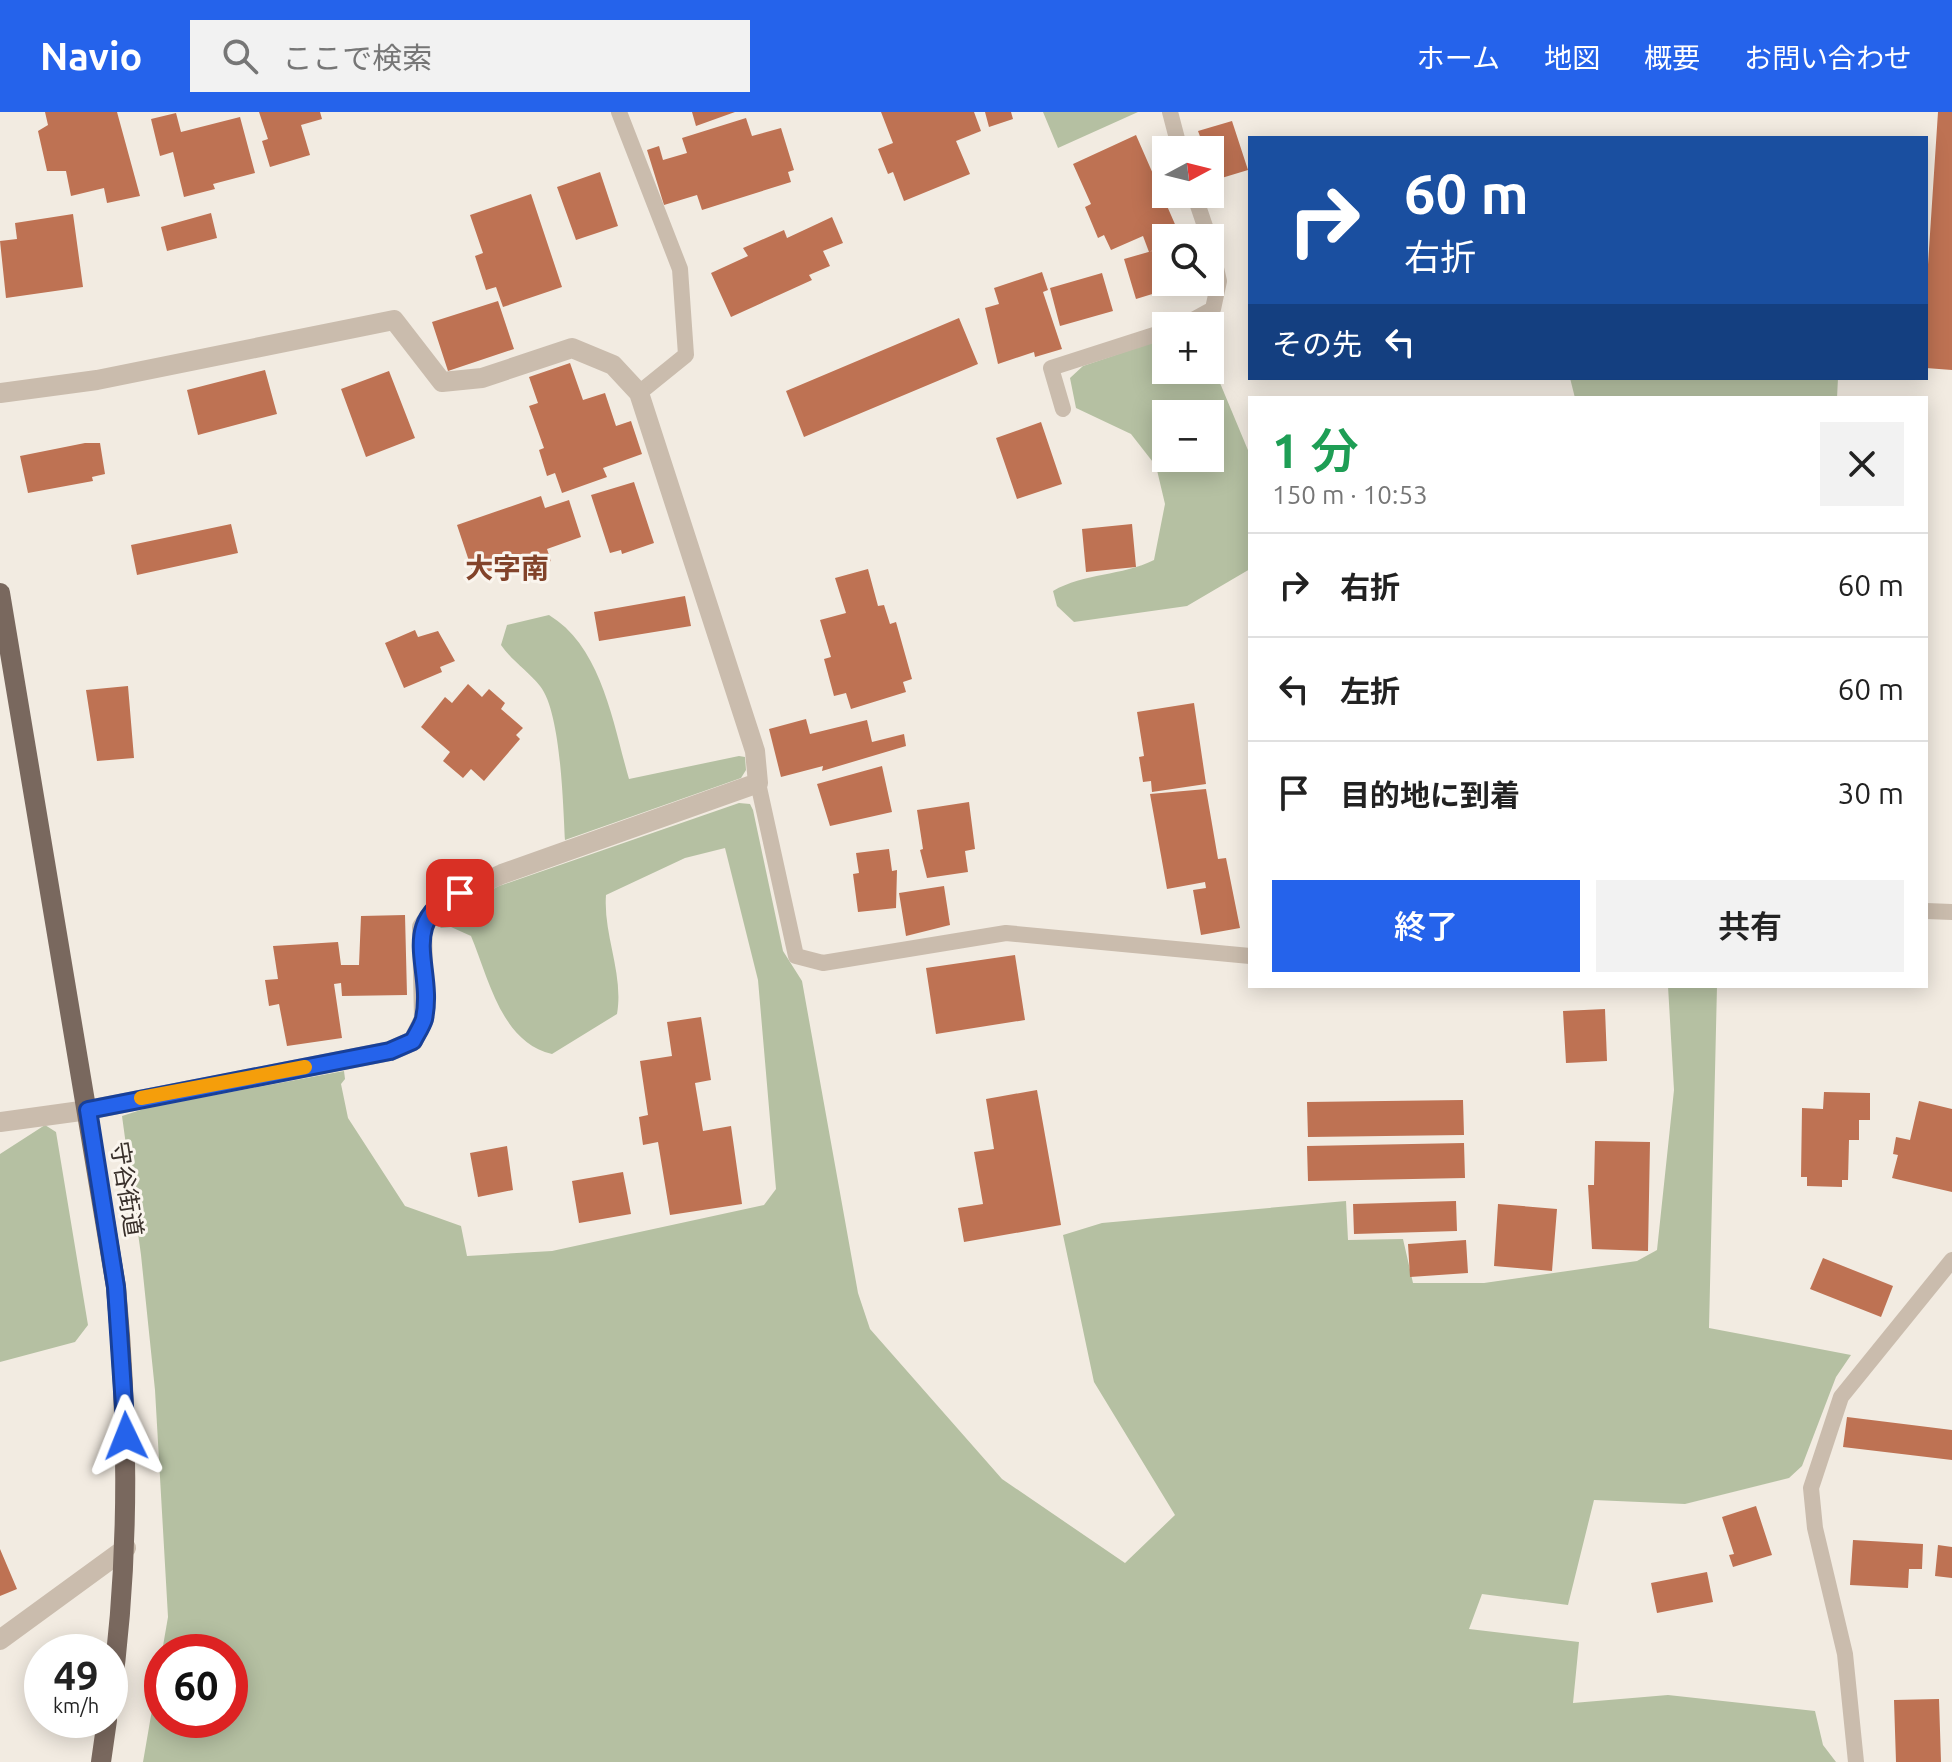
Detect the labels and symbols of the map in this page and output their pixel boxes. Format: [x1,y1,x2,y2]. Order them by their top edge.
north arrow [1152,136,1224,208]
district label: 大字南 [465,552,549,583]
pin [426,859,494,927]
street label: 守谷街道 [106,1139,148,1239]
position arrow [84,1394,168,1478]
speed limit sign: 60 [144,1634,248,1738]

